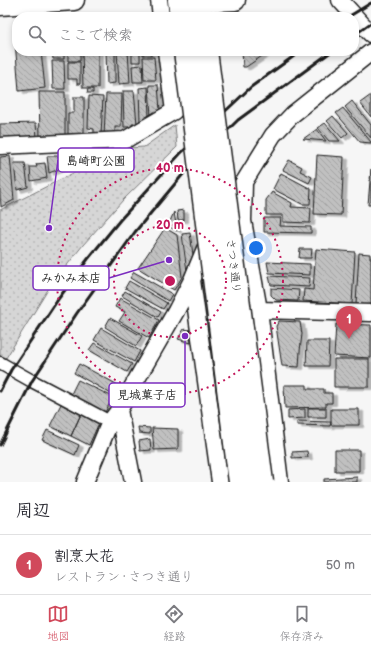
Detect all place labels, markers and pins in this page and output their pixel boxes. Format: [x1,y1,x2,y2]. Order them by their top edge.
callout: 島崎町公園 [58,148,134,172]
callout: みかみ本店 [33,266,109,290]
centre of rings [163,274,177,288]
pin: 1 [336,306,362,339]
callout: 見城菓子店 [109,383,185,407]

